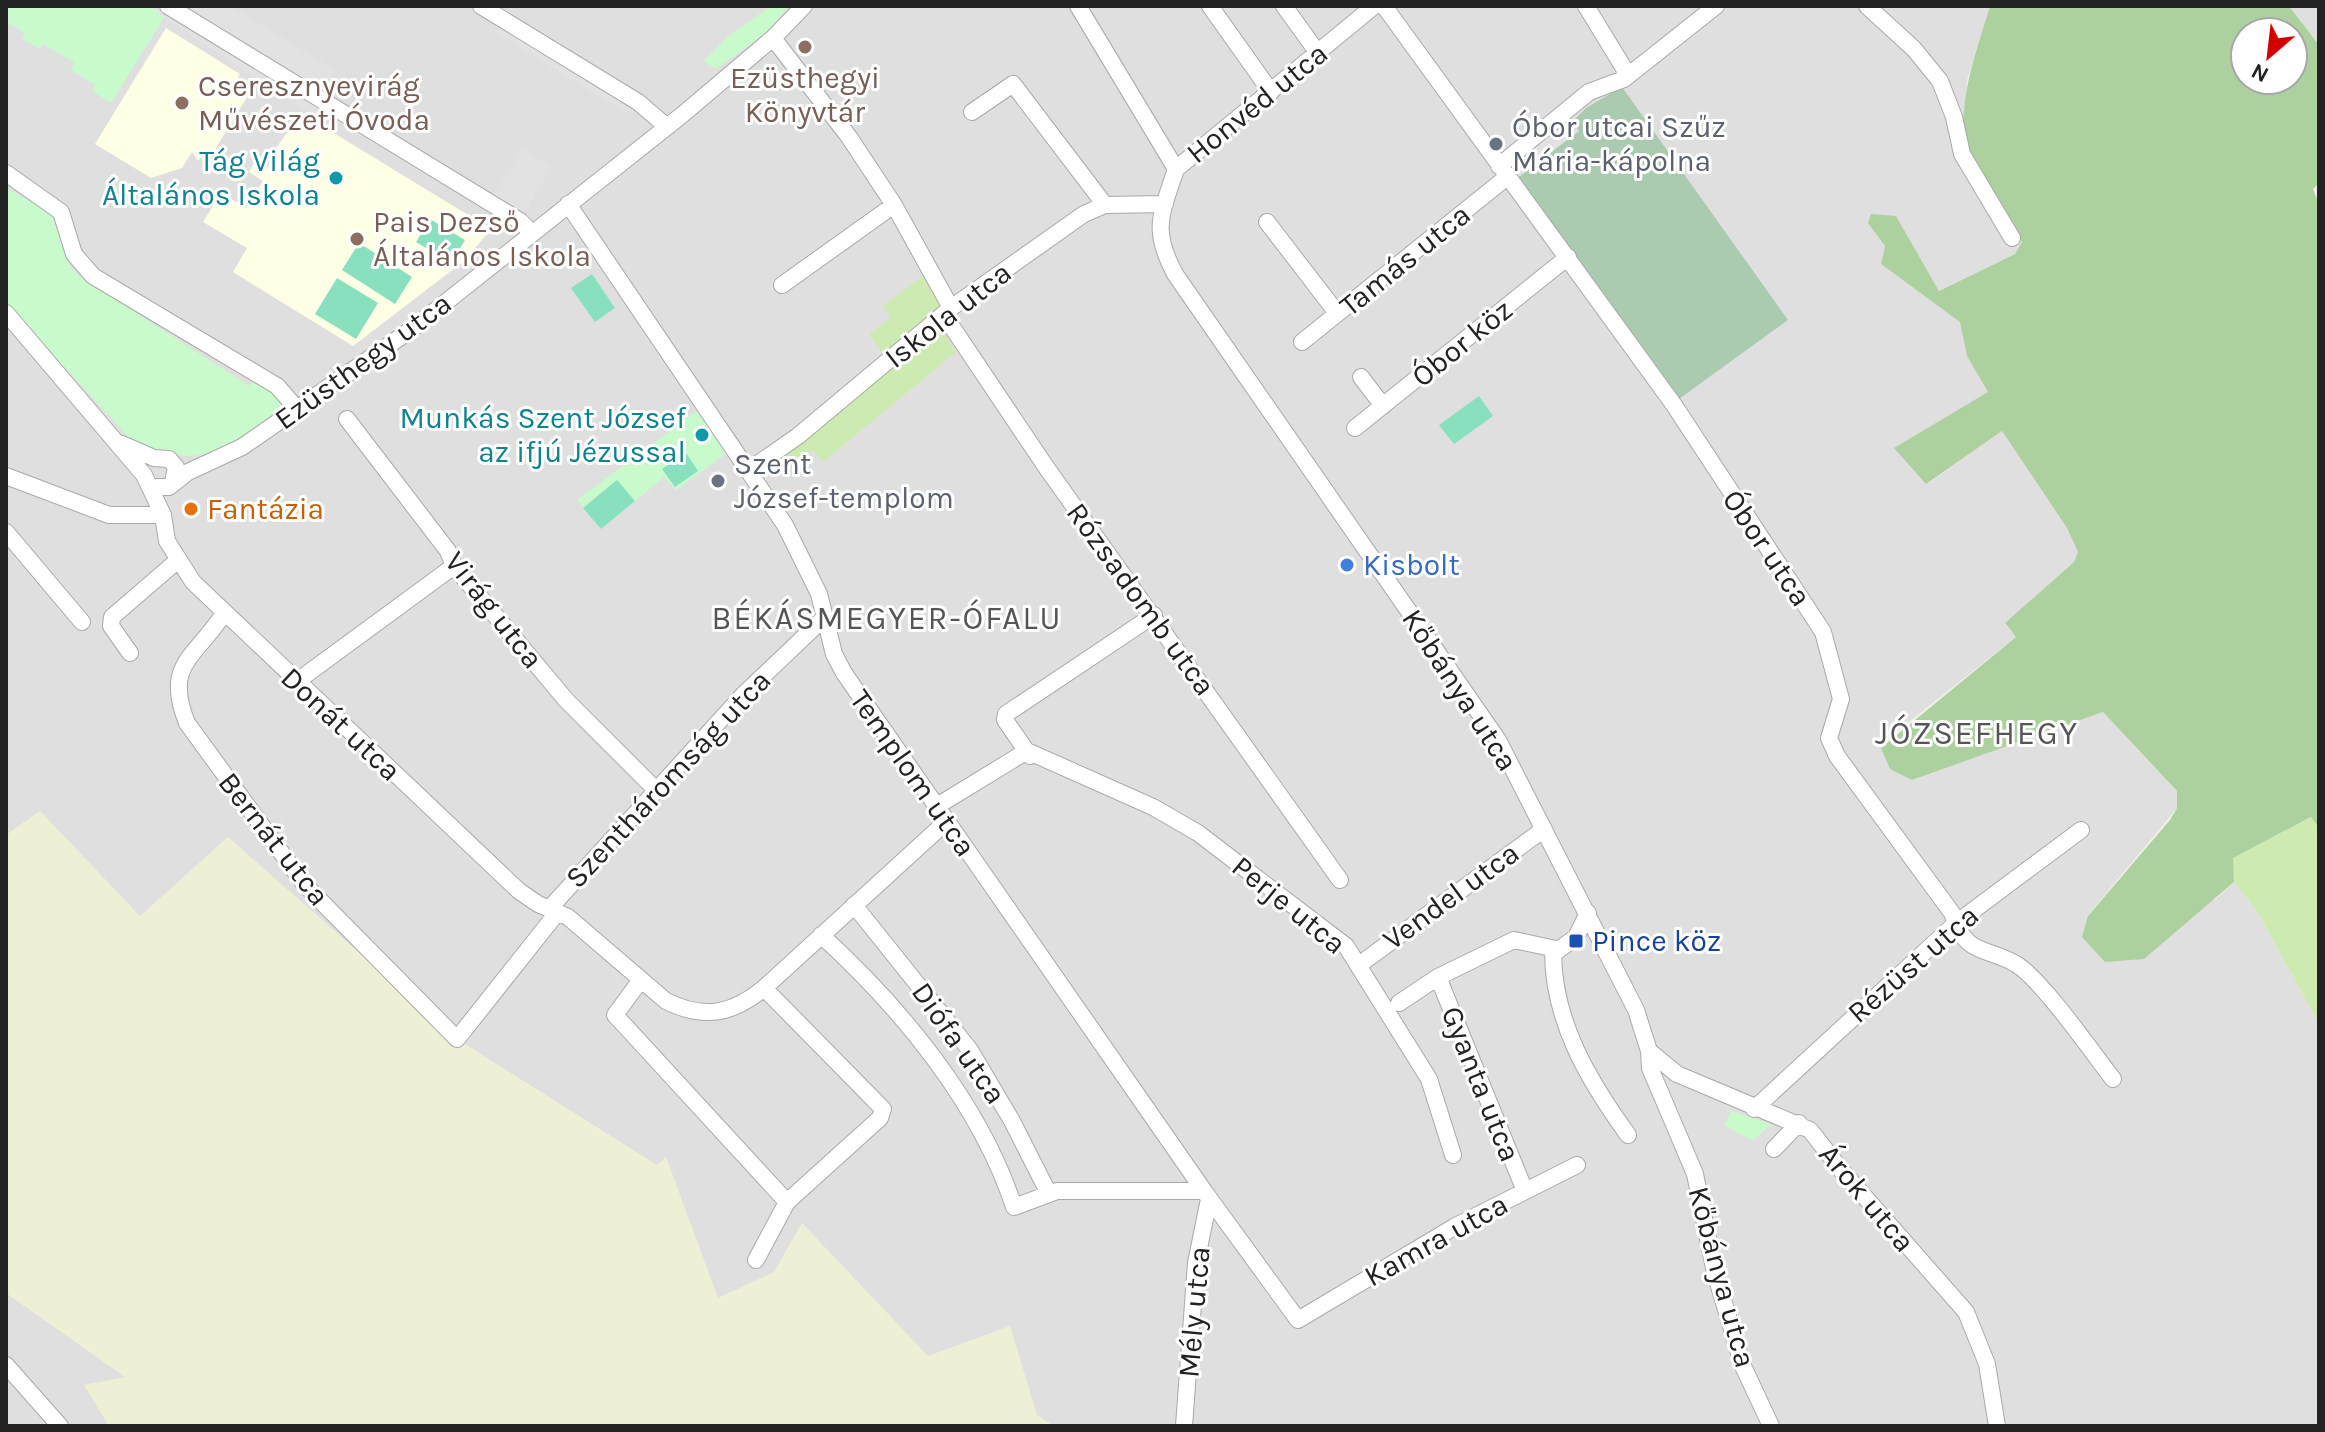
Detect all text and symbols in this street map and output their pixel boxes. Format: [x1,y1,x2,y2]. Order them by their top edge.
north arrow [2229,16,2309,96]
street label: Honvéd utca [1179,35,1335,171]
marker: Ezüsthegyi Könyvtár [796,38,814,56]
text: N [2247,58,2273,88]
place label: Ezüsthegyi Könyvtár [730,60,880,130]
place label: Cseresznyevirág Művészeti Óvoda [198,68,430,138]
marker: Cseresznyevirág Művészeti Óvoda [173,94,191,112]
place label: Óbor utcai Szűz Mária-kápolna [1512,109,1726,179]
marker: Óbor utcai Szűz Mária-kápolna [1487,135,1505,153]
place label: Tág Világ Általános Iskola [102,143,320,213]
marker: Tág Világ Általános Iskola [327,169,345,187]
street label: Tamás utca [1332,196,1478,324]
place label: Pais Dezső Általános Iskola [373,204,591,274]
marker: Pais Dezső Általános Iskola [348,230,366,248]
street label: Iskola utca [877,254,1019,376]
street label: Ezüsthegy utca [268,285,458,437]
street label: Óbor köz [1404,292,1520,394]
place label: Munkás Szent József az ifjú Jézussal [400,400,687,470]
marker: Munkás Szent József az ifjú Jézussal [693,426,711,444]
place label: Szent József-templom [734,446,954,516]
marker: Szent József-templom [709,472,727,490]
street label: Óbor utca [1715,483,1819,613]
place label: Fantázia [207,491,324,527]
street label: Rózsadomb utca [1059,495,1223,703]
marker: Fantázia [182,500,200,518]
street label: Virág utca [437,544,551,676]
place label: Kisbolt [1363,547,1460,583]
marker: Kisbolt [1338,556,1356,574]
district label: BÉKÁSMEGYER-ÓFALU [712,598,1062,637]
street label: Kőbánya utca [1394,602,1526,778]
street label: Donát utca [274,659,408,789]
street label: Szentháromság utca [558,663,778,895]
street label: Templom utca [842,683,984,863]
district label: JÓZSEFHEGY [1875,713,2079,752]
street label: Bernát utca [211,765,337,913]
street label: Vendel utca [1376,835,1526,957]
street label: Perje utca [1225,848,1353,962]
street label: Rézüst utca [1840,897,1986,1031]
place label: Pince köz [1592,923,1721,959]
marker: Pince köz [1567,932,1585,950]
street label: Diófa utca [904,975,1014,1111]
street label: Gyanta utca [1434,1001,1528,1167]
street label: Árok utca [1811,1137,1923,1259]
street label: Kőbánya utca [1681,1182,1763,1372]
street label: Kamra utca [1358,1186,1514,1294]
street label: Mély utca [1170,1245,1218,1379]

